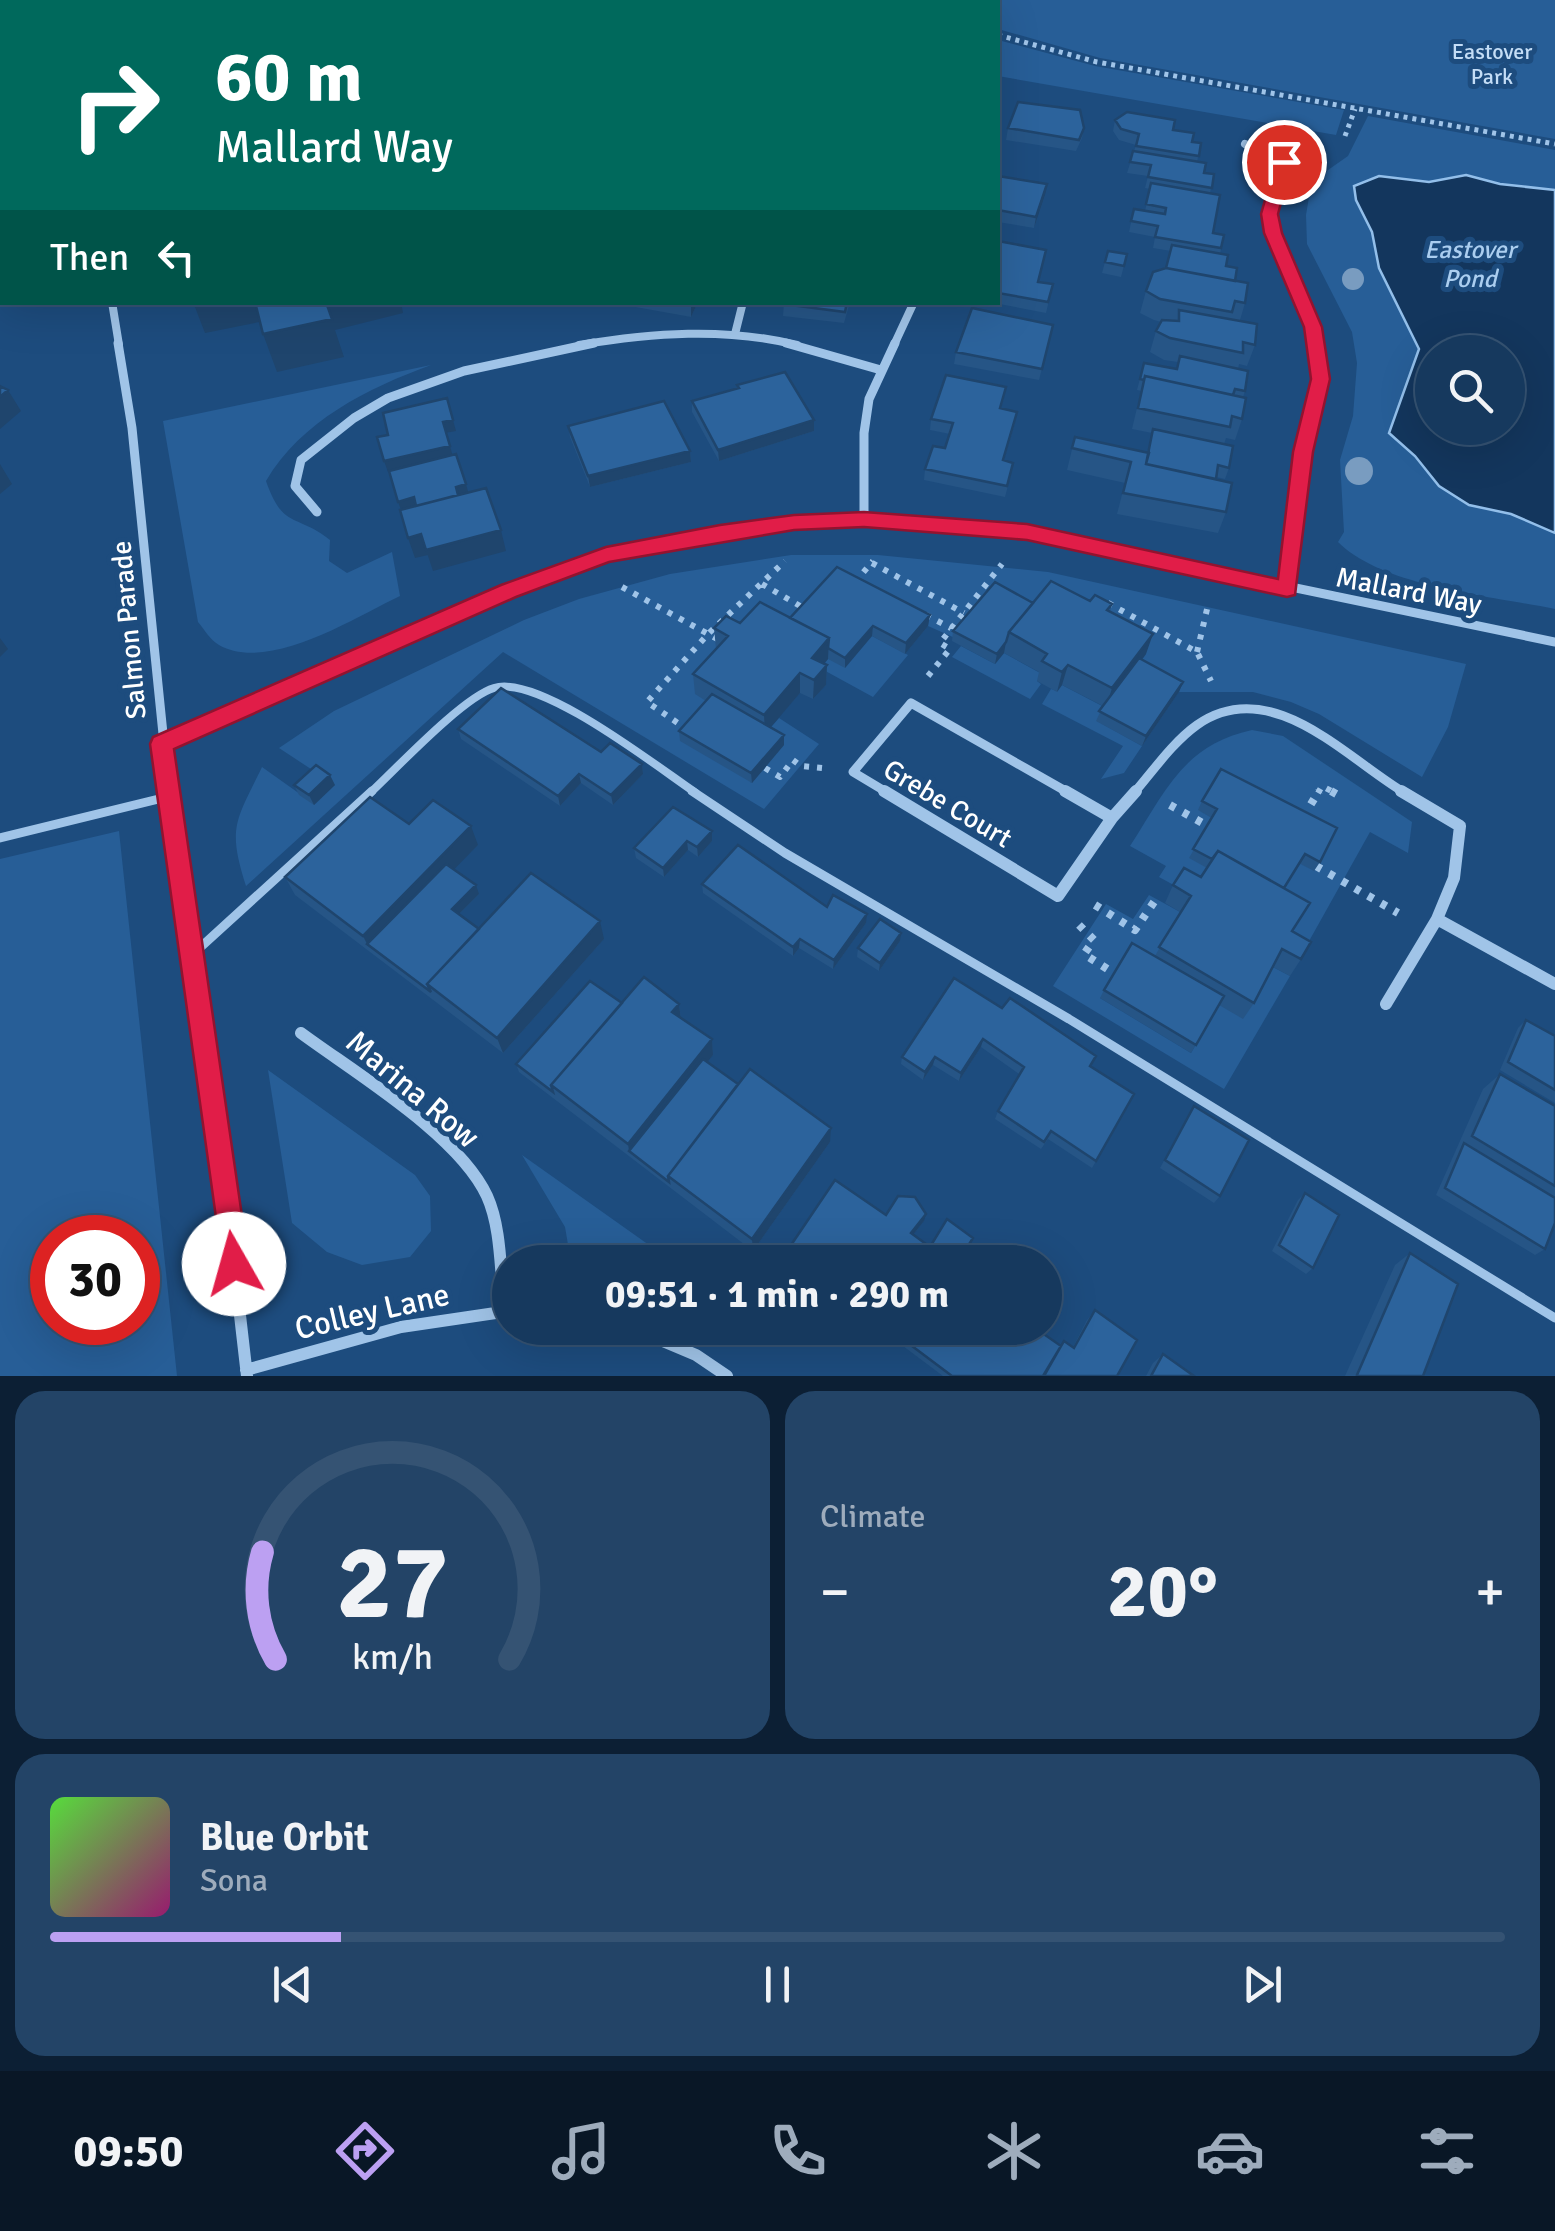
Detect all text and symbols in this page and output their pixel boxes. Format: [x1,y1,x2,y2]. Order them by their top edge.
text: 60 m [215,34,363,120]
park label: Eastover Park [1452,38,1532,90]
icon: right [50,40,180,170]
text: Mallard Way [215,120,453,175]
pin [1242,120,1327,205]
icon: arrive [1257,135,1312,190]
icon: left [149,230,204,285]
text: Then [50,234,129,281]
water label: Eastover Pond [1424,234,1520,294]
map controls [1415,335,1525,445]
button: search [1415,335,1525,445]
street label: Salmon Parade [104,539,154,720]
street label: Mallard Way [1333,560,1485,622]
street label: Grebe Court [877,752,1018,856]
street label: Marina Row [338,1022,487,1156]
position arrow [182,1212,286,1316]
speed limit sign: 30 [30,1215,160,1345]
text: 09:51 · 1 min · 290 m [605,1271,949,1318]
street label: Colley Lane [291,1275,453,1348]
text: Climate [820,1497,926,1536]
text: 27 [336,1519,449,1647]
text: 20° [1107,1545,1218,1638]
text: − [820,1558,850,1626]
text: + [1475,1558,1505,1626]
text: km/h [352,1635,433,1679]
text: Blue Orbit [200,1814,369,1861]
text: Sona [200,1861,268,1900]
icon: previous [265,1957,320,2012]
icon: pause [750,1957,805,2012]
icon: next [1235,1957,1290,2012]
icon: directions [330,2116,400,2186]
icon: music [546,2116,616,2186]
icon: phone [763,2116,833,2186]
icon: climate [979,2116,1049,2186]
icon: car [1195,2116,1265,2186]
icon: filters [1412,2116,1482,2186]
text: 09:50 [73,2124,184,2179]

